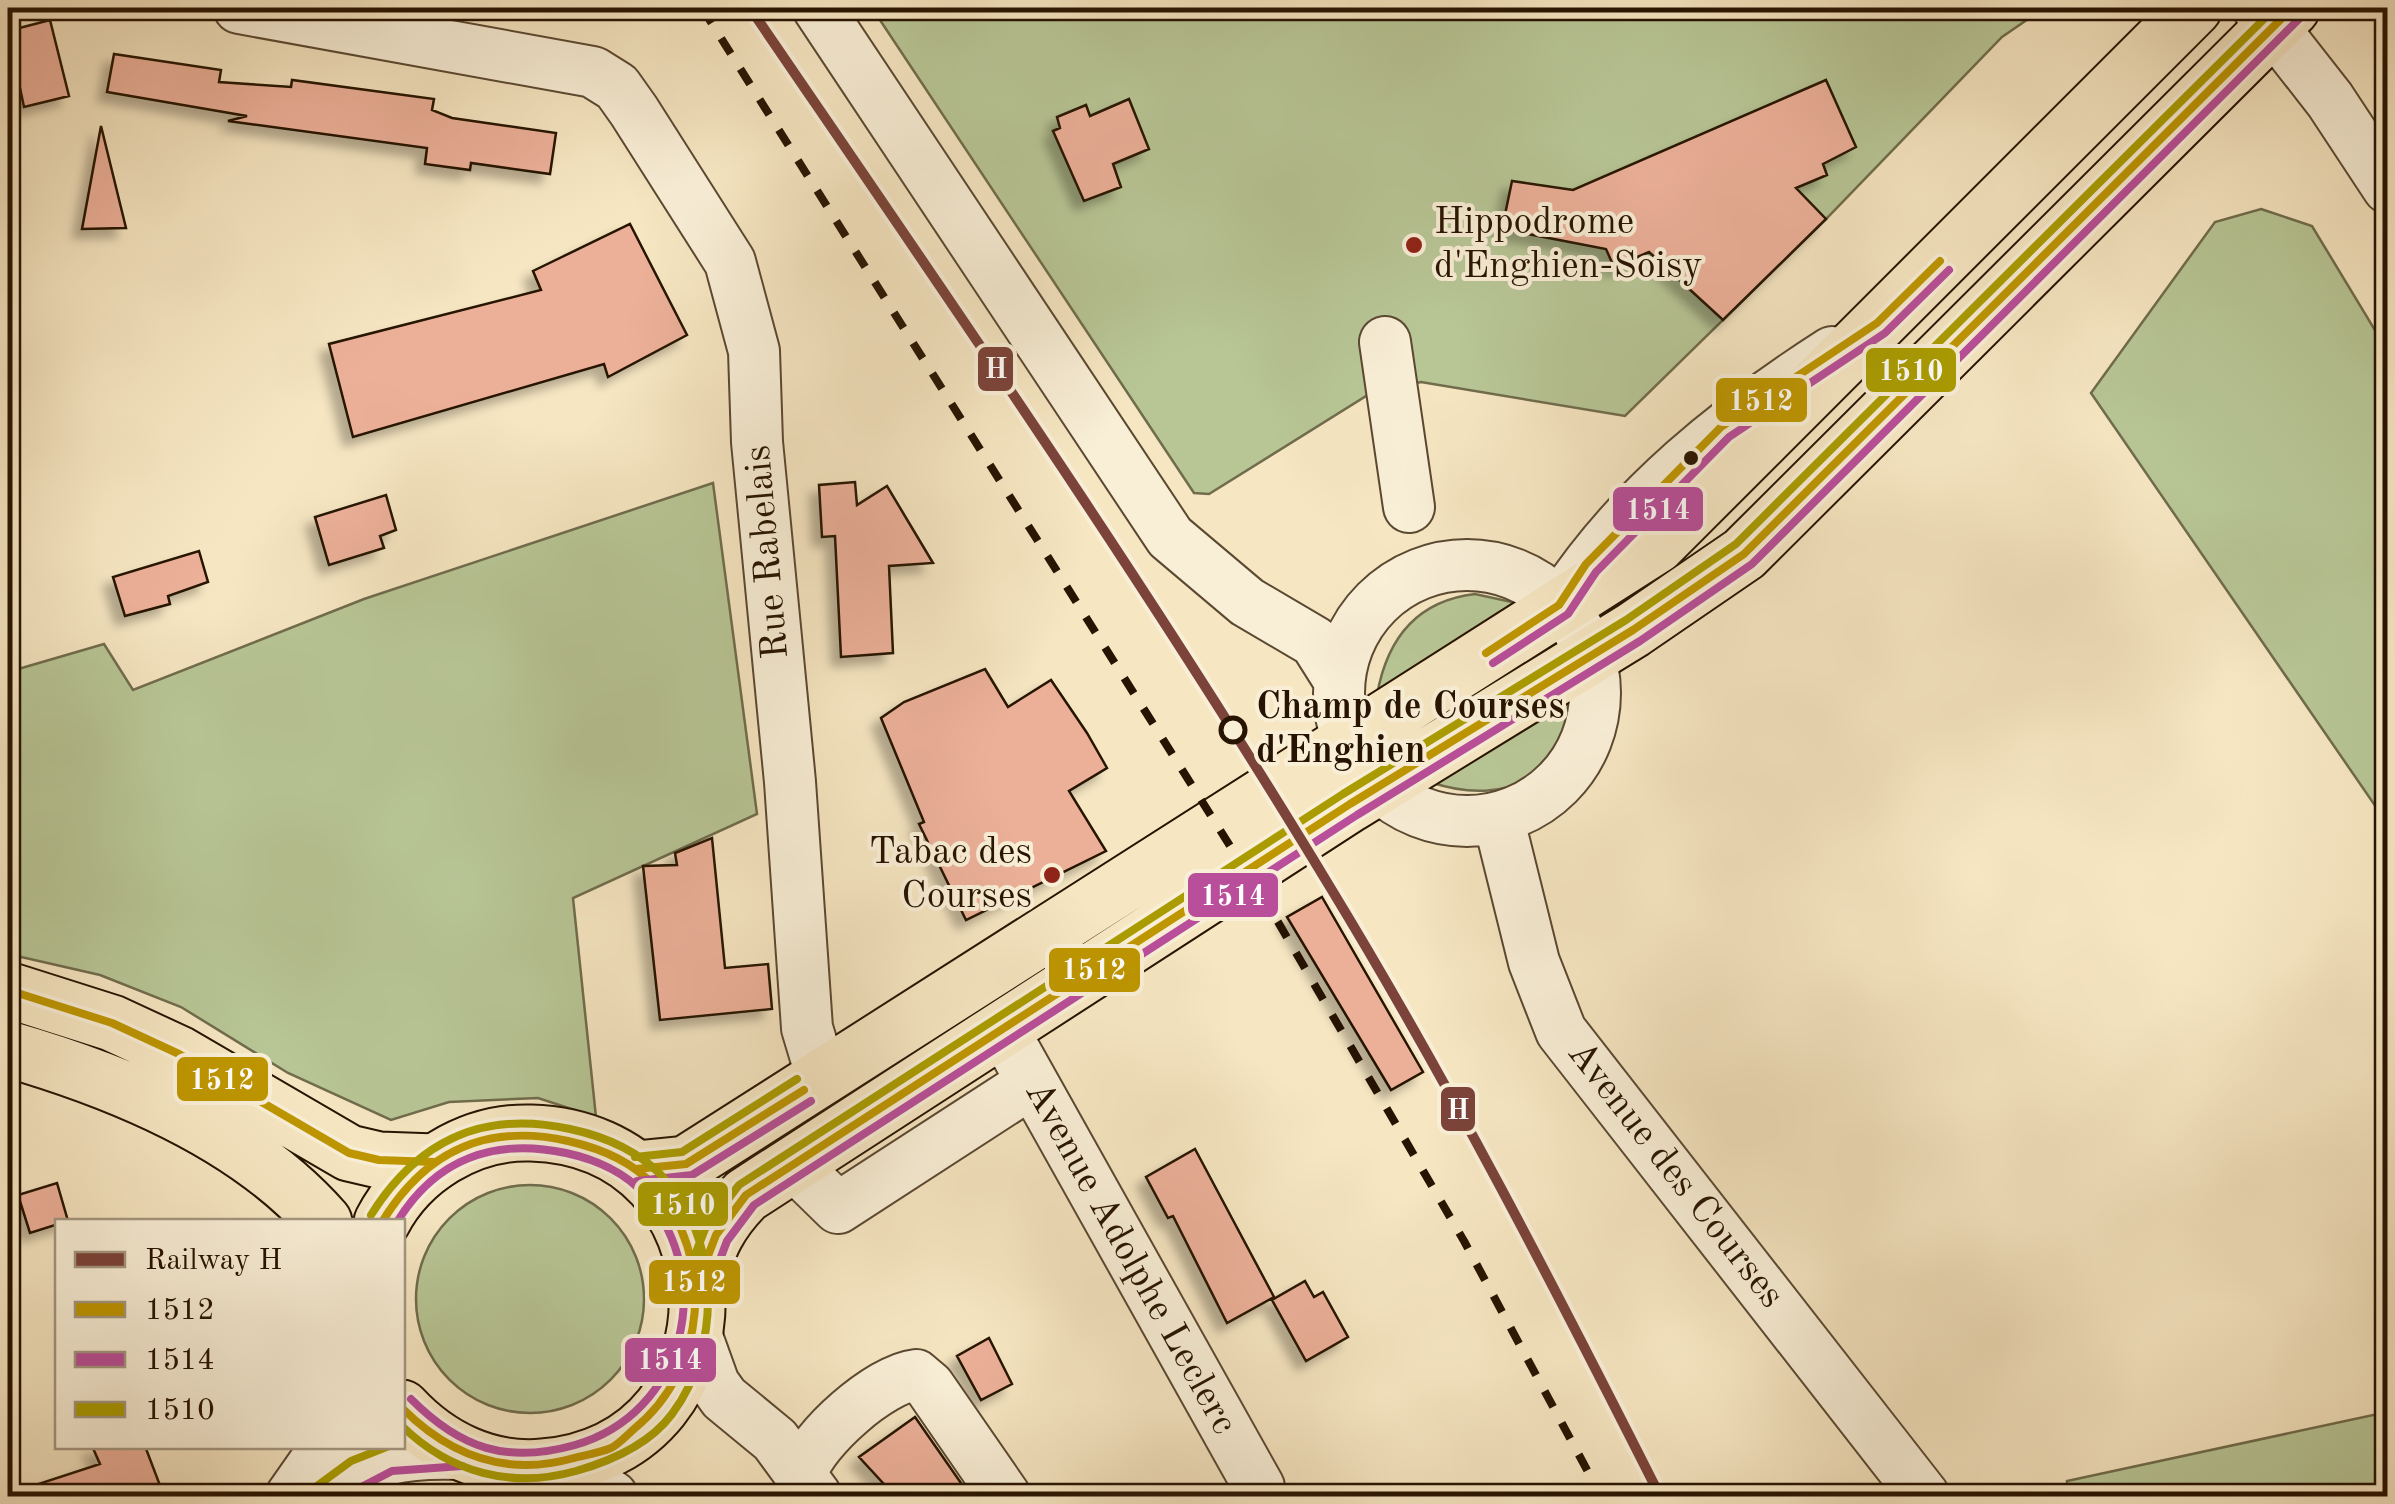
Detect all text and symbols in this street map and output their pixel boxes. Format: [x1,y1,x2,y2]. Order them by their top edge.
place label: Hippodrome d'Enghien-Soisy [1434,204,1703,286]
marker: Hippodrome d'Enghien-Soisy [1403,234,1425,256]
line badge: H [976,345,1015,393]
line badge: 1510 [1864,346,1958,394]
text: H [984,357,1008,385]
text: 1510 [1879,359,1943,387]
line badge: 1512 [1714,376,1809,424]
text: 1512 [1729,389,1793,417]
street label: Rue Rabelais [740,444,796,660]
unlabelled marker [1681,448,1701,468]
line badge: 1514 [1611,485,1705,533]
text: 1514 [1626,498,1690,526]
place label: Champ de Courses d'Enghien [1256,689,1565,771]
marker: Champ de Courses d'Enghien [1220,717,1246,743]
place label: Tabac des Courses [869,834,1032,916]
marker: Tabac des Courses [1041,864,1063,886]
line badge: 1514 [1186,871,1280,919]
text: 1514 [1201,884,1265,912]
line badge: 1512 [1047,946,1142,994]
text: 1512 [1062,958,1126,986]
street label: Avenue des Courses [1560,1035,1790,1315]
line badge: 1512 [175,1055,270,1103]
text: 1512 [190,1068,254,1096]
street label: Avenue Adolphe Leclerc [1017,1075,1243,1441]
line badge: H [1439,1085,1477,1133]
text: H [1446,1098,1470,1126]
line badge: 1510 [636,1180,730,1228]
text: 1510 [651,1193,715,1221]
legend [55,1219,405,1449]
text: Railway H [145,1246,282,1276]
line badge: 1512 [647,1258,742,1306]
text: 1512 [662,1270,726,1298]
text: 1512 [145,1296,215,1326]
line badge: 1514 [623,1336,718,1384]
text: 1514 [145,1346,215,1376]
text: 1514 [638,1348,702,1376]
text: 1510 [145,1396,215,1426]

